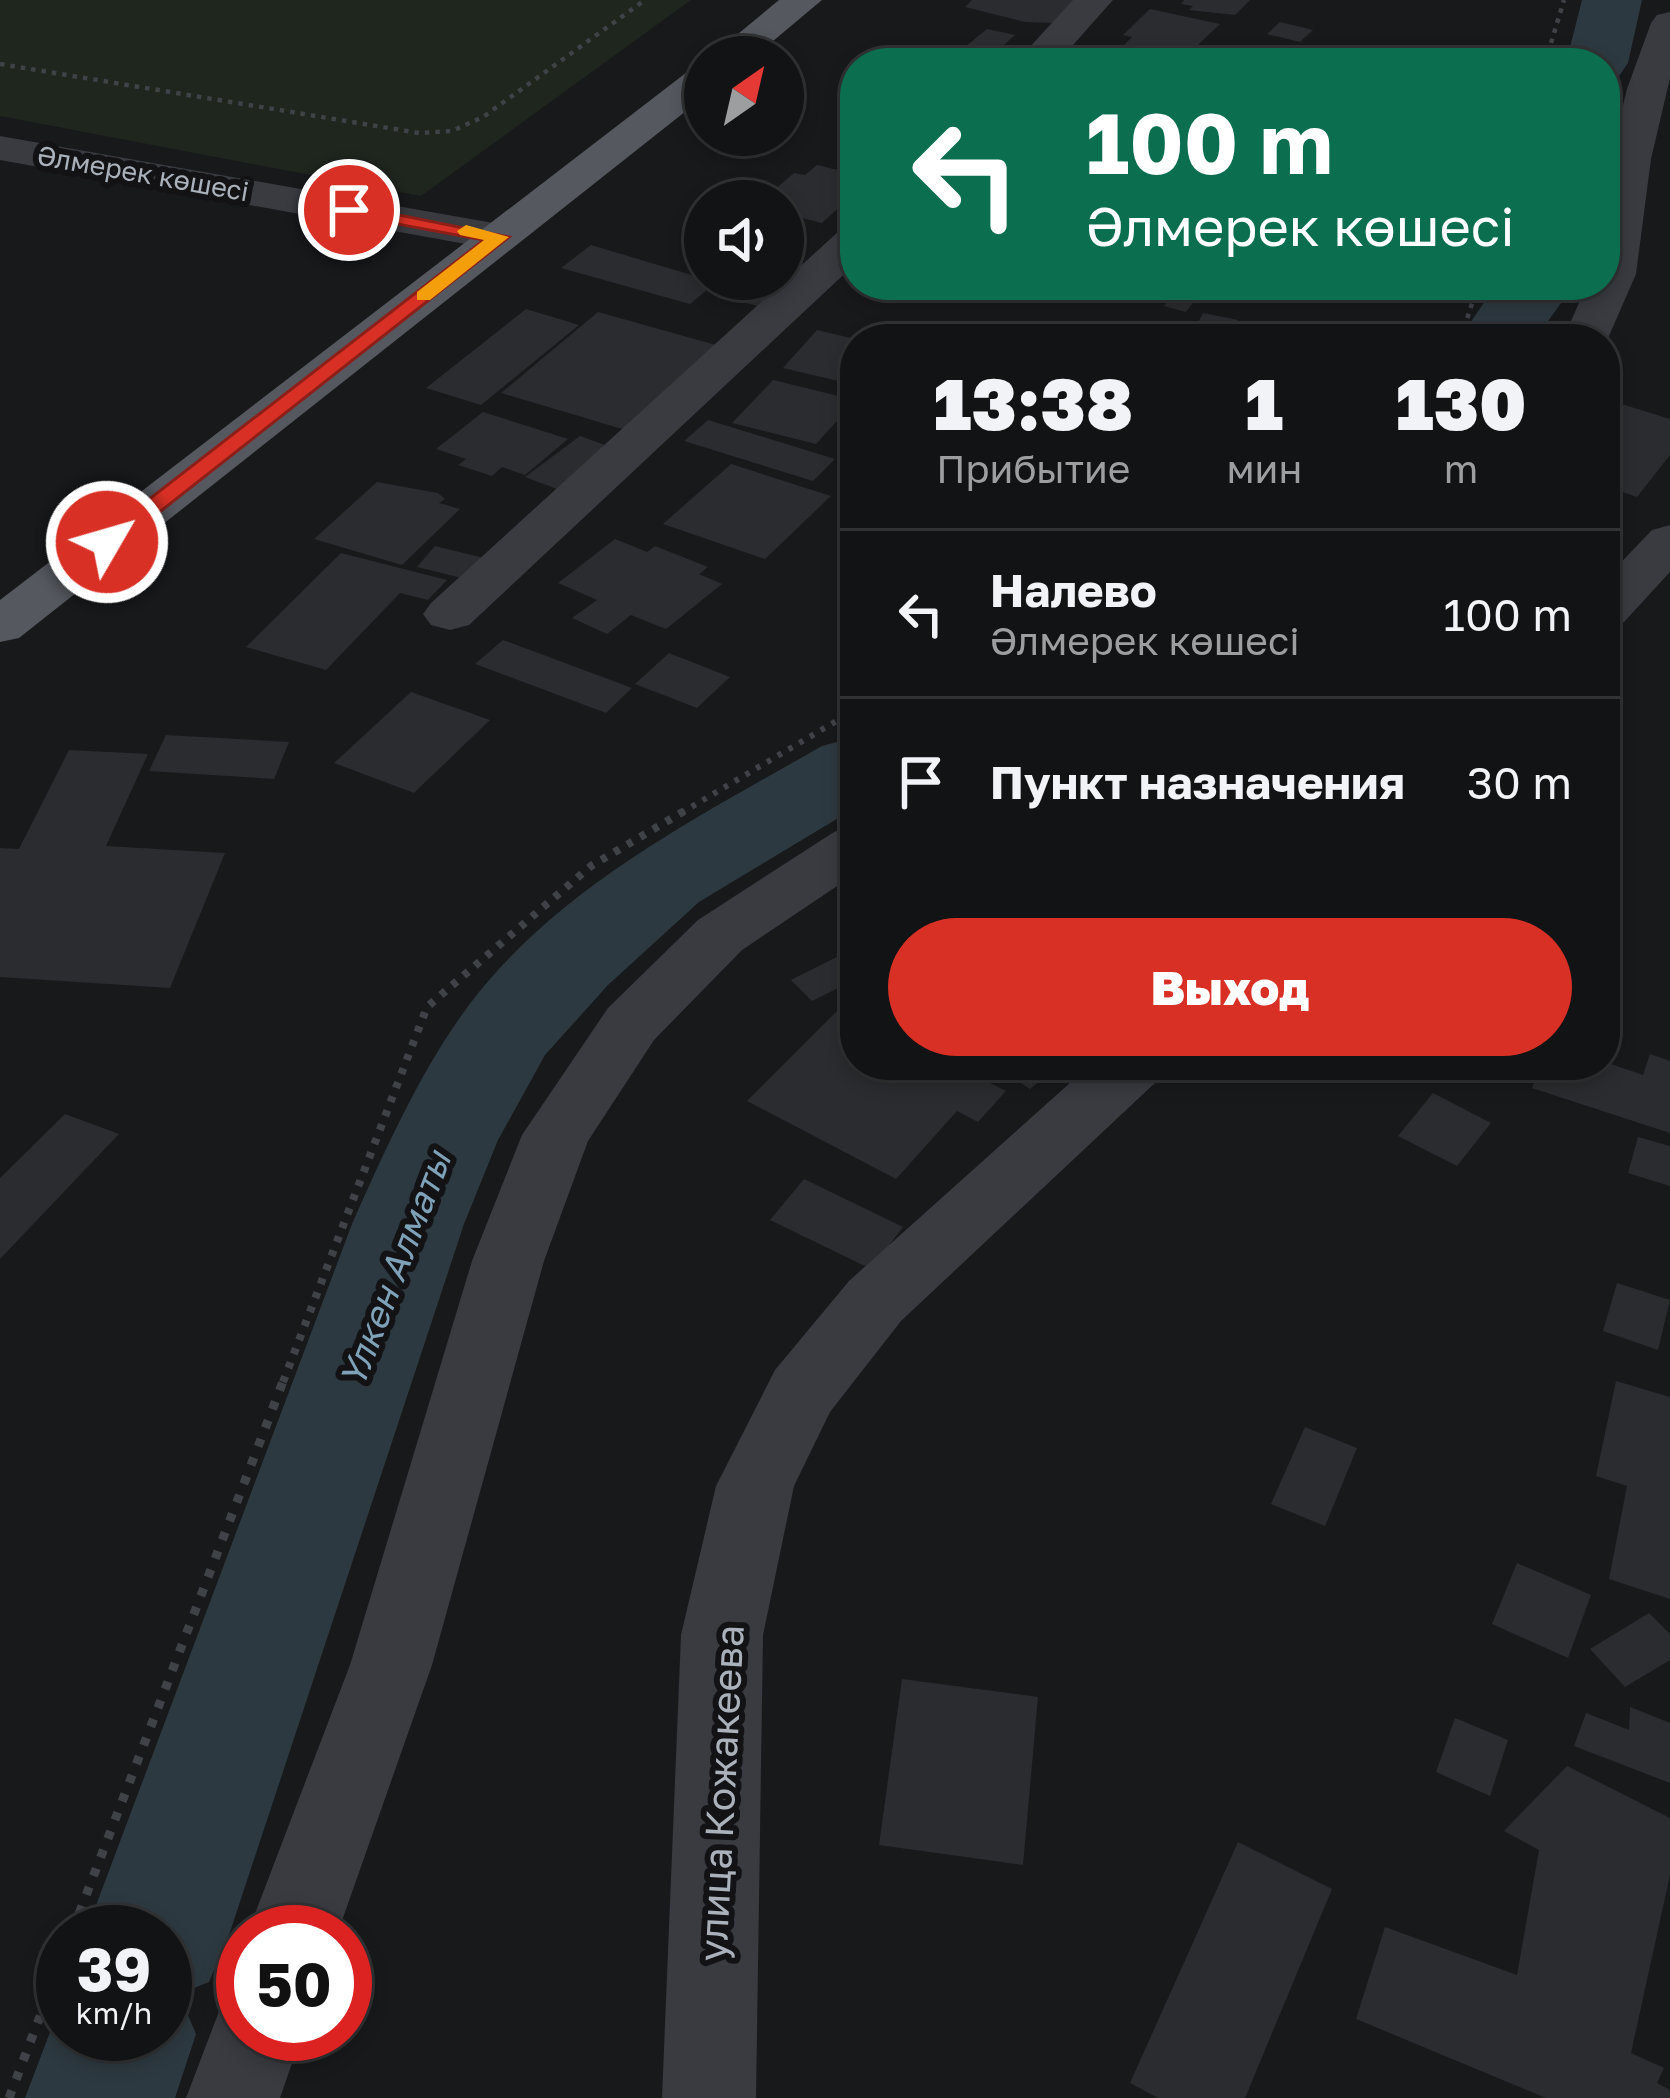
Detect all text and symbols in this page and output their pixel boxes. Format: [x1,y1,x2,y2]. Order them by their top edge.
north arrow [684,36,804,156]
map controls [684,36,804,300]
text: 100 m [1086,92,1333,192]
icon: left [888,96,1044,252]
street label: Әлмерек көшесі [35,139,251,207]
pin [298,159,400,261]
icon: arrive [316,177,382,243]
button: sound [684,180,804,300]
text: Әлмерек көшесі [1086,193,1515,258]
text: 13:38 [933,359,1133,446]
text: 1 [1245,359,1283,446]
text: 130 [1396,359,1527,446]
text: Прибытие [936,445,1130,492]
text: мин [1227,445,1302,492]
text: m [1444,445,1478,492]
position arrow [44,479,170,605]
text: Налево [990,563,1157,617]
icon: left [888,581,954,647]
text: 100 m [1443,587,1572,641]
text: Әлмерек көшесі [990,617,1300,664]
icon: arrive [888,749,954,815]
text: Пункт назначения [990,755,1405,809]
text: 30 m [1467,755,1572,809]
button: Выход [888,918,1572,1056]
water label: Үлкен Алматы [330,1143,460,1393]
street label: улица Кожакеева [688,1623,753,1962]
speed limit sign: 50 [216,1905,372,2061]
text: 39 [77,1932,151,2004]
text: km/h [76,1995,152,2031]

